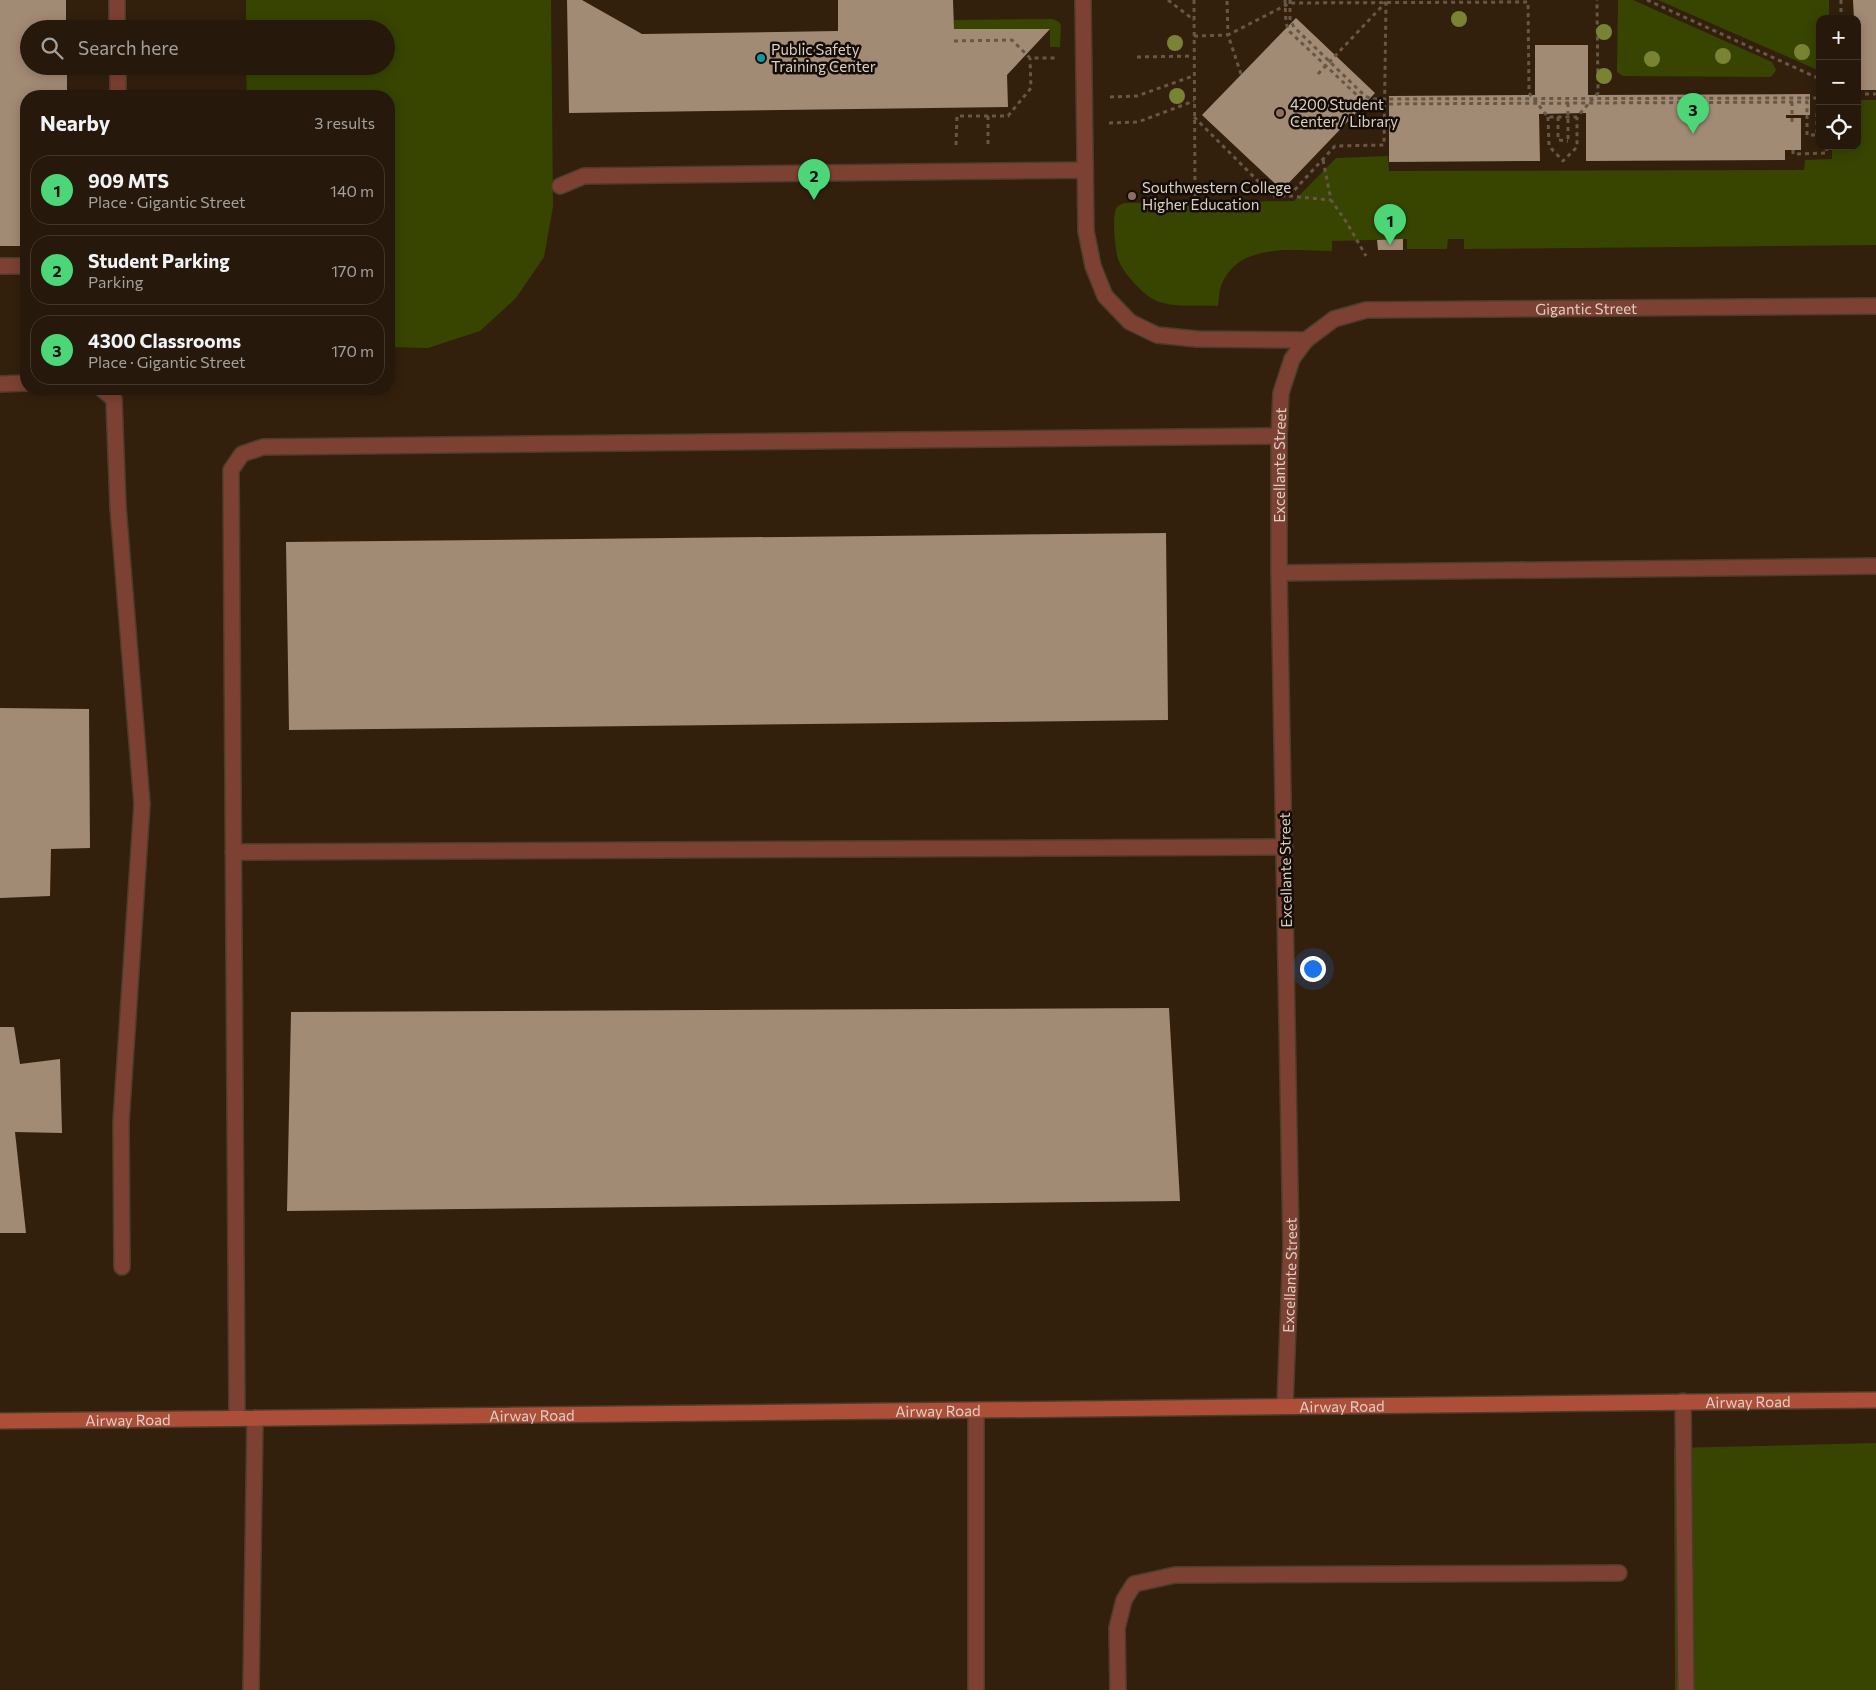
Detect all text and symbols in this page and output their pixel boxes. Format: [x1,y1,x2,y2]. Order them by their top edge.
map controls [1816,15,1861,150]
button: + [1816,15,1861,60]
search box [20,20,395,75]
icon: search [38,34,66,62]
text: Search here [78,36,178,59]
place label: Public Safety Training Center [771,40,876,75]
marker: Public Safety Training Center [755,52,767,64]
button: − [1816,60,1861,105]
pin: 3 [1677,93,1709,134]
place label: 4200 Student Center / Library [1290,95,1398,130]
button: locate [1816,105,1861,150]
marker: 4200 Student Center / Library [1274,107,1286,119]
text: Nearby [40,110,110,135]
text: 3 results [314,113,375,132]
pin: 2 [798,159,830,200]
text: 909 MTS [88,169,169,192]
place label: Southwestern College Higher Education [1142,178,1291,213]
text: 1 [53,181,61,200]
text: 140 m [330,181,374,200]
marker: Southwestern College Higher Education [1126,190,1138,202]
text: Place · Gigantic Street [88,192,246,211]
pin: 1 [1374,204,1406,245]
text: Student Parking [88,249,230,272]
text: 2 [52,261,62,280]
text: 170 m [331,261,374,280]
text: Parking [88,272,143,291]
street label: Gigantic Street [1535,299,1637,318]
text: 4300 Classrooms [88,329,241,352]
text: 3 [52,341,62,360]
text: 170 m [331,341,374,360]
text: Place · Gigantic Street [88,352,246,371]
street label: Excellante Street [1270,407,1289,523]
street label: Excellante Street [1275,812,1295,928]
your location [1300,956,1326,982]
street label: Excellante Street [1279,1217,1300,1333]
street label: Airway Road [1705,1392,1791,1411]
street label: Airway Road [1299,1397,1385,1415]
street label: Airway Road [895,1401,981,1420]
street label: Airway Road [489,1406,575,1425]
street label: Airway Road [85,1410,171,1429]

